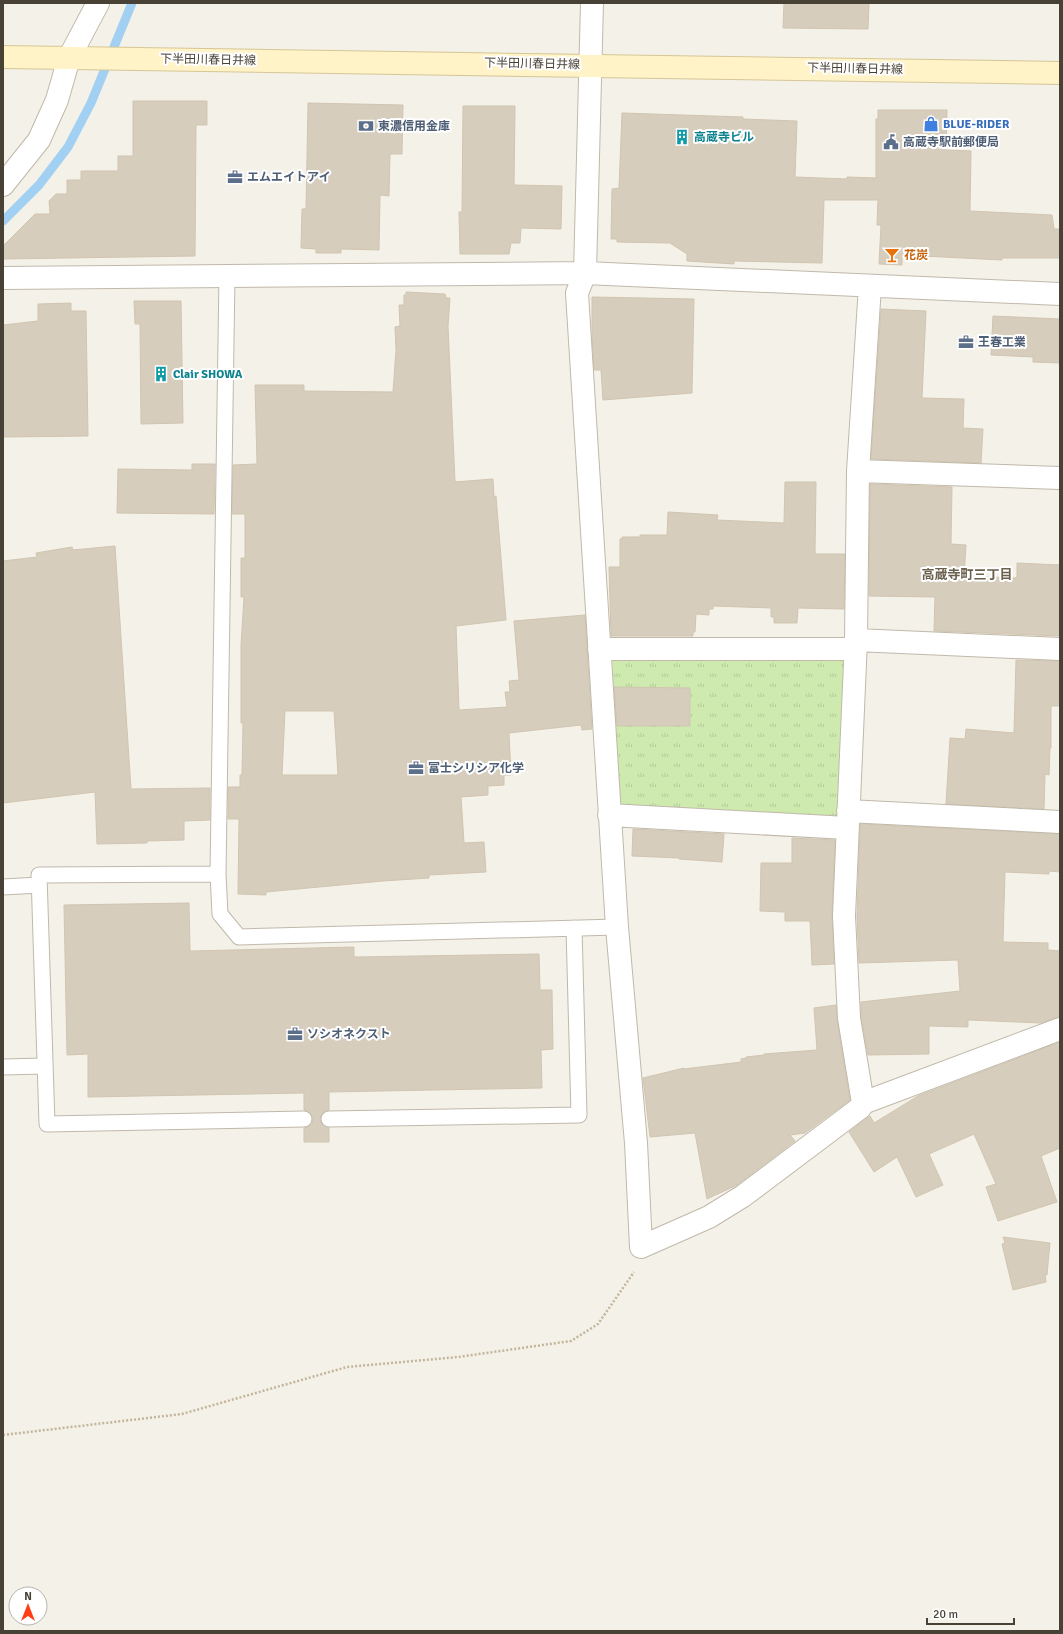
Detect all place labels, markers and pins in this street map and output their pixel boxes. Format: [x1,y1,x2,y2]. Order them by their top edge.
shop icon: BLUE-RIDER [922,115,940,133]
bank icon: 東濃信用金庫 [357,117,375,135]
place label: BLUE-RIDER [943,117,1010,132]
place label: 東濃信用金庫 [378,119,450,134]
building icon: 高蔵寺ビル [673,128,691,146]
place label: 高蔵寺ビル [694,130,754,145]
public building icon: 高蔵寺駅前郵便局 [882,133,900,151]
place label: 高蔵寺駅前郵便局 [903,135,999,150]
office icon: エムエイトアイ [226,168,244,186]
place label: エムエイトアイ [247,170,330,185]
bar icon: 花炭 [883,246,901,264]
place label: 花炭 [904,248,928,263]
office icon: 王春工業 [957,333,975,351]
place label: 王春工業 [978,335,1026,350]
building icon: Clair SHOWA [152,365,170,383]
place label: Clair SHOWA [173,367,243,382]
office icon: 富士シリシア化学 [407,759,425,777]
place label: 富士シリシア化学 [428,761,524,776]
office icon: ソシオネクスト [286,1025,304,1043]
place label: ソシオネクスト [307,1027,391,1042]

